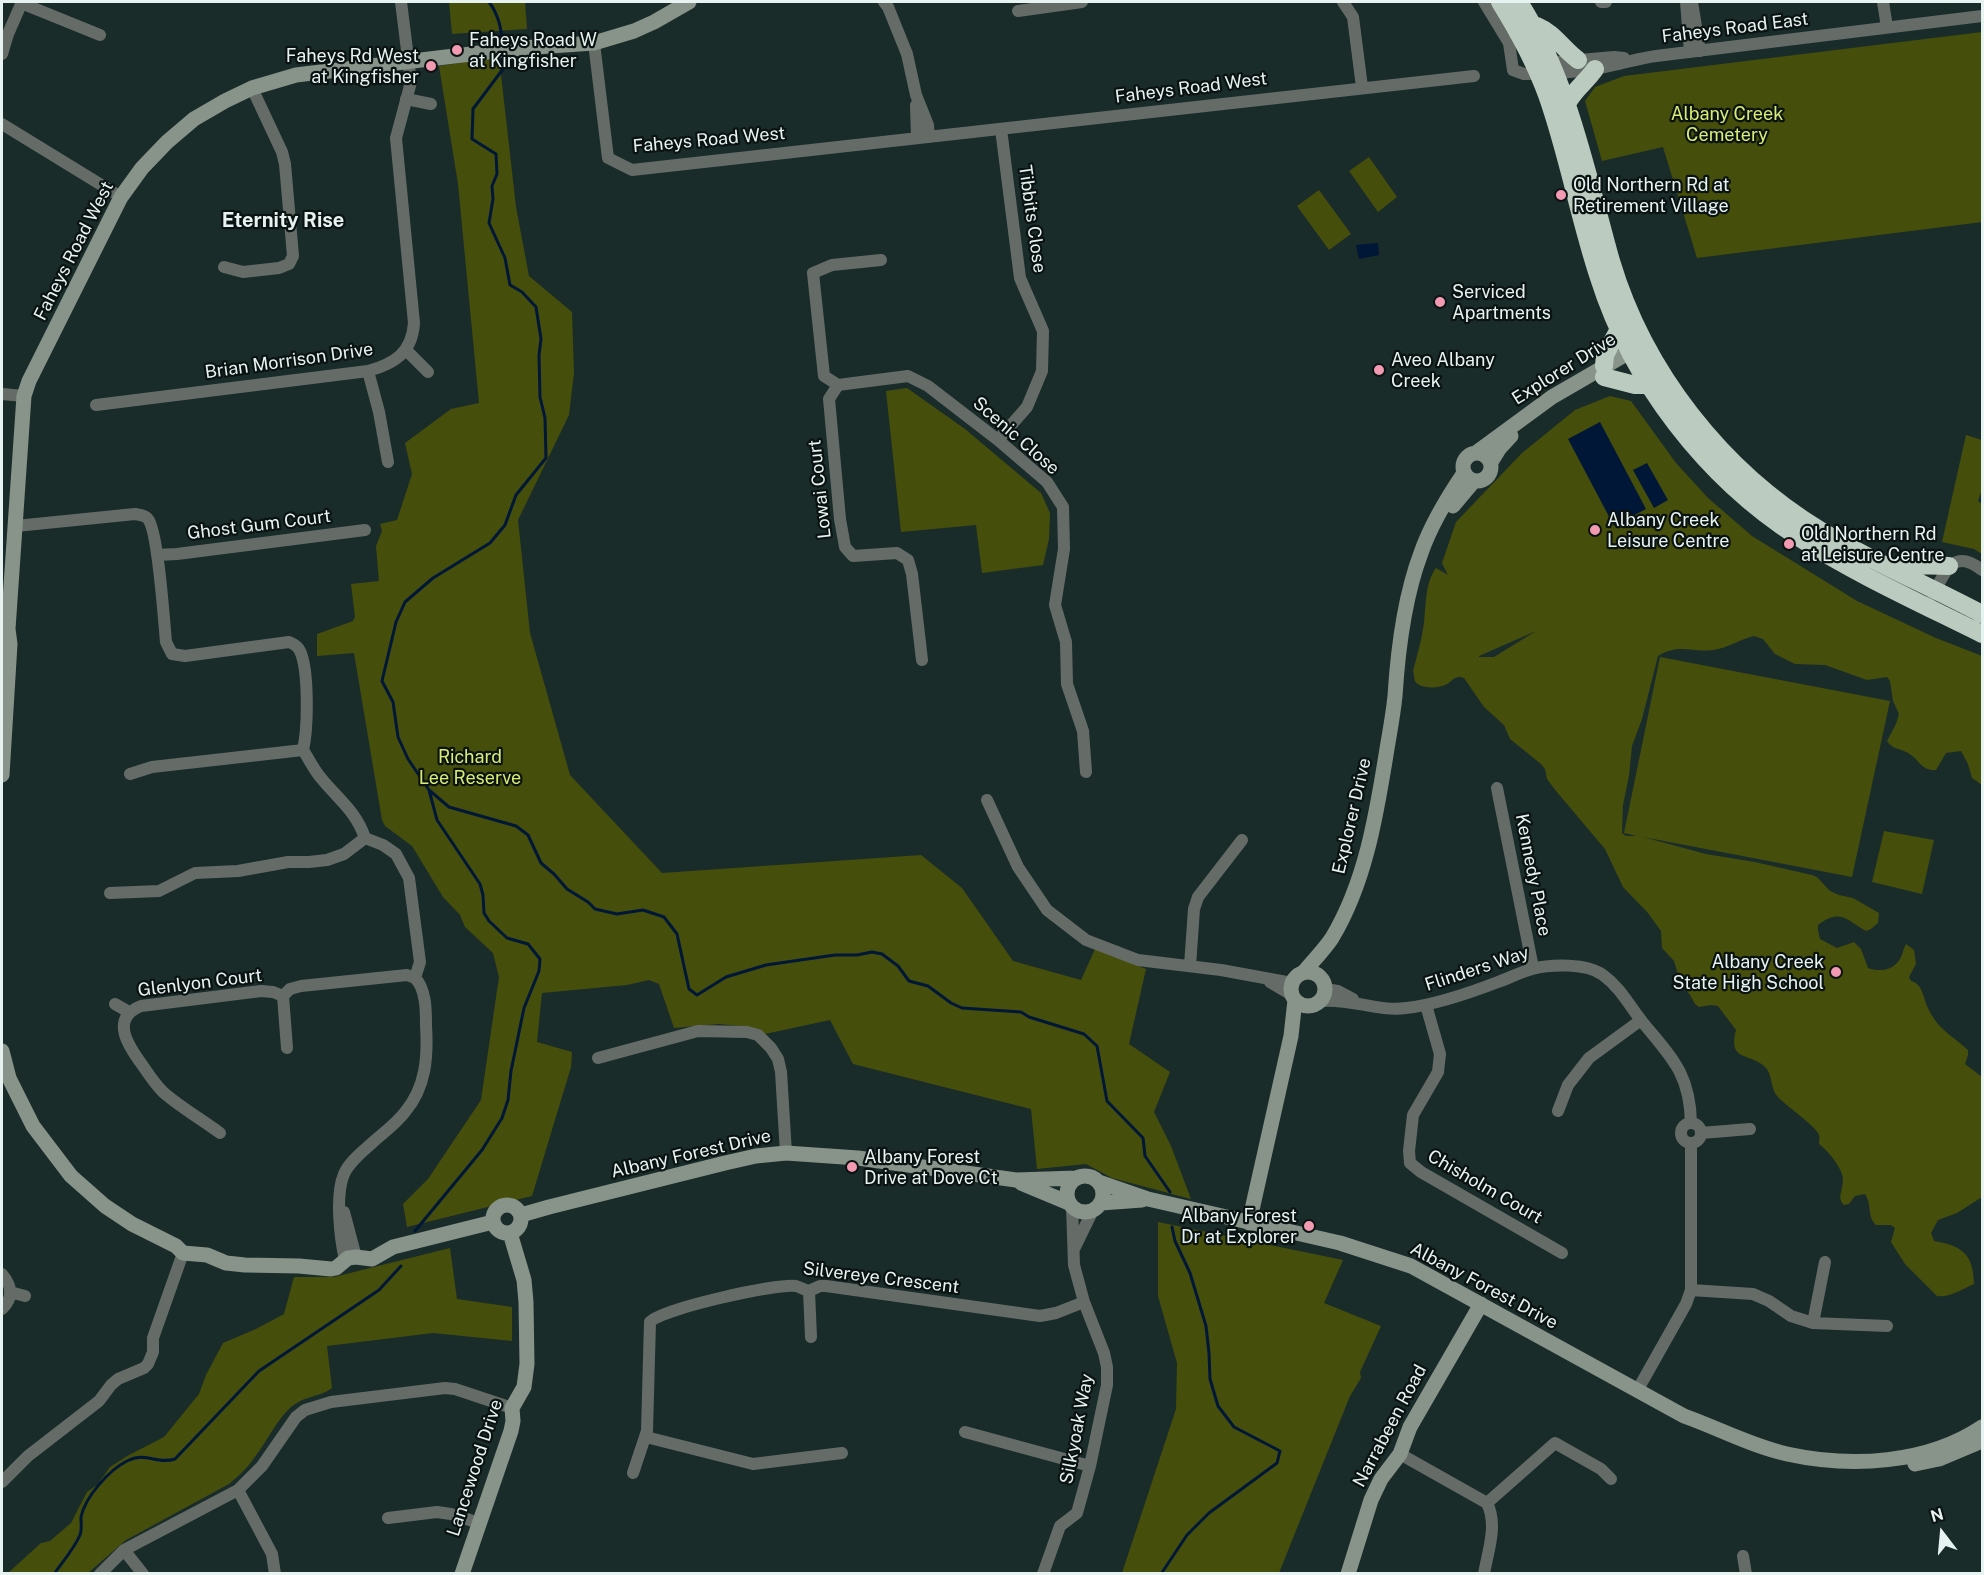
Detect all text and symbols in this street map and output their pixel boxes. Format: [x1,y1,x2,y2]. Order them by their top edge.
street label: Faheys Road East [1660,8,1810,48]
place label: Faheys Road W at Kingfisher [469,29,597,72]
marker: Faheys Road W at Kingfisher [450,43,464,57]
place label: Faheys Rd West at Kingfisher [286,45,419,88]
marker: Faheys Rd West at Kingfisher [424,59,438,73]
street label: Faheys Road West [1114,68,1268,108]
park label: Albany Creek Cemetery [1671,103,1783,146]
street label: Faheys Road West [632,123,786,157]
street label: Tibbits Close [1014,164,1050,274]
place label: Old Northern Rd at Retirement Village [1573,174,1730,216]
street label: Faheys Road West [30,178,118,324]
marker: Old Northern Rd at Retirement Village [1554,188,1568,202]
district label: Eternity Rise [222,209,344,233]
place label: Serviced Apartments [1452,281,1551,324]
marker: Serviced Apartments [1433,295,1447,309]
street label: Explorer Drive [1508,328,1620,410]
street label: Brian Morrison Drive [203,338,375,384]
place label: Aveo Albany Creek [1391,349,1495,392]
marker: Aveo Albany Creek [1372,363,1386,377]
street label: Scenic Close [968,392,1064,480]
street label: Lowai Court [804,438,836,540]
street label: Ghost Gum Court [186,505,332,545]
place label: Albany Creek Leisure Centre [1607,509,1729,552]
marker: Albany Creek Leisure Centre [1588,523,1602,537]
place label: Old Northern Rd at Leisure Centre [1801,523,1944,566]
marker: Old Northern Rd at Leisure Centre [1782,537,1796,551]
park label: Richard Lee Reserve [419,746,521,789]
street label: Explorer Drive [1328,756,1376,876]
street label: Kennedy Place [1511,812,1555,938]
street label: Flinders Way [1422,942,1532,996]
place label: Albany Creek State High School [1672,951,1824,994]
street label: Glenlyon Court [137,965,263,1001]
marker: Albany Creek State High School [1829,965,1843,979]
street label: Albany Forest Drive [609,1125,773,1183]
street label: Chisholm Court [1424,1145,1546,1229]
place label: Albany Forest Drive at Dove Ct [864,1146,998,1188]
marker: Albany Forest Drive at Dove Ct [845,1160,859,1174]
place label: Albany Forest Dr at Explorer [1181,1205,1297,1248]
marker: Albany Forest Dr at Explorer [1302,1219,1316,1233]
street label: Albany Forest Drive [1407,1238,1561,1334]
street label: Silvereye Crescent [802,1258,960,1298]
street label: Narrabeen Road [1349,1361,1431,1491]
street label: Silkyoak Way [1056,1372,1098,1486]
street label: Lancewood Drive [443,1397,507,1539]
north arrow [1912,1503,1972,1563]
text: N [1928,1504,1946,1526]

